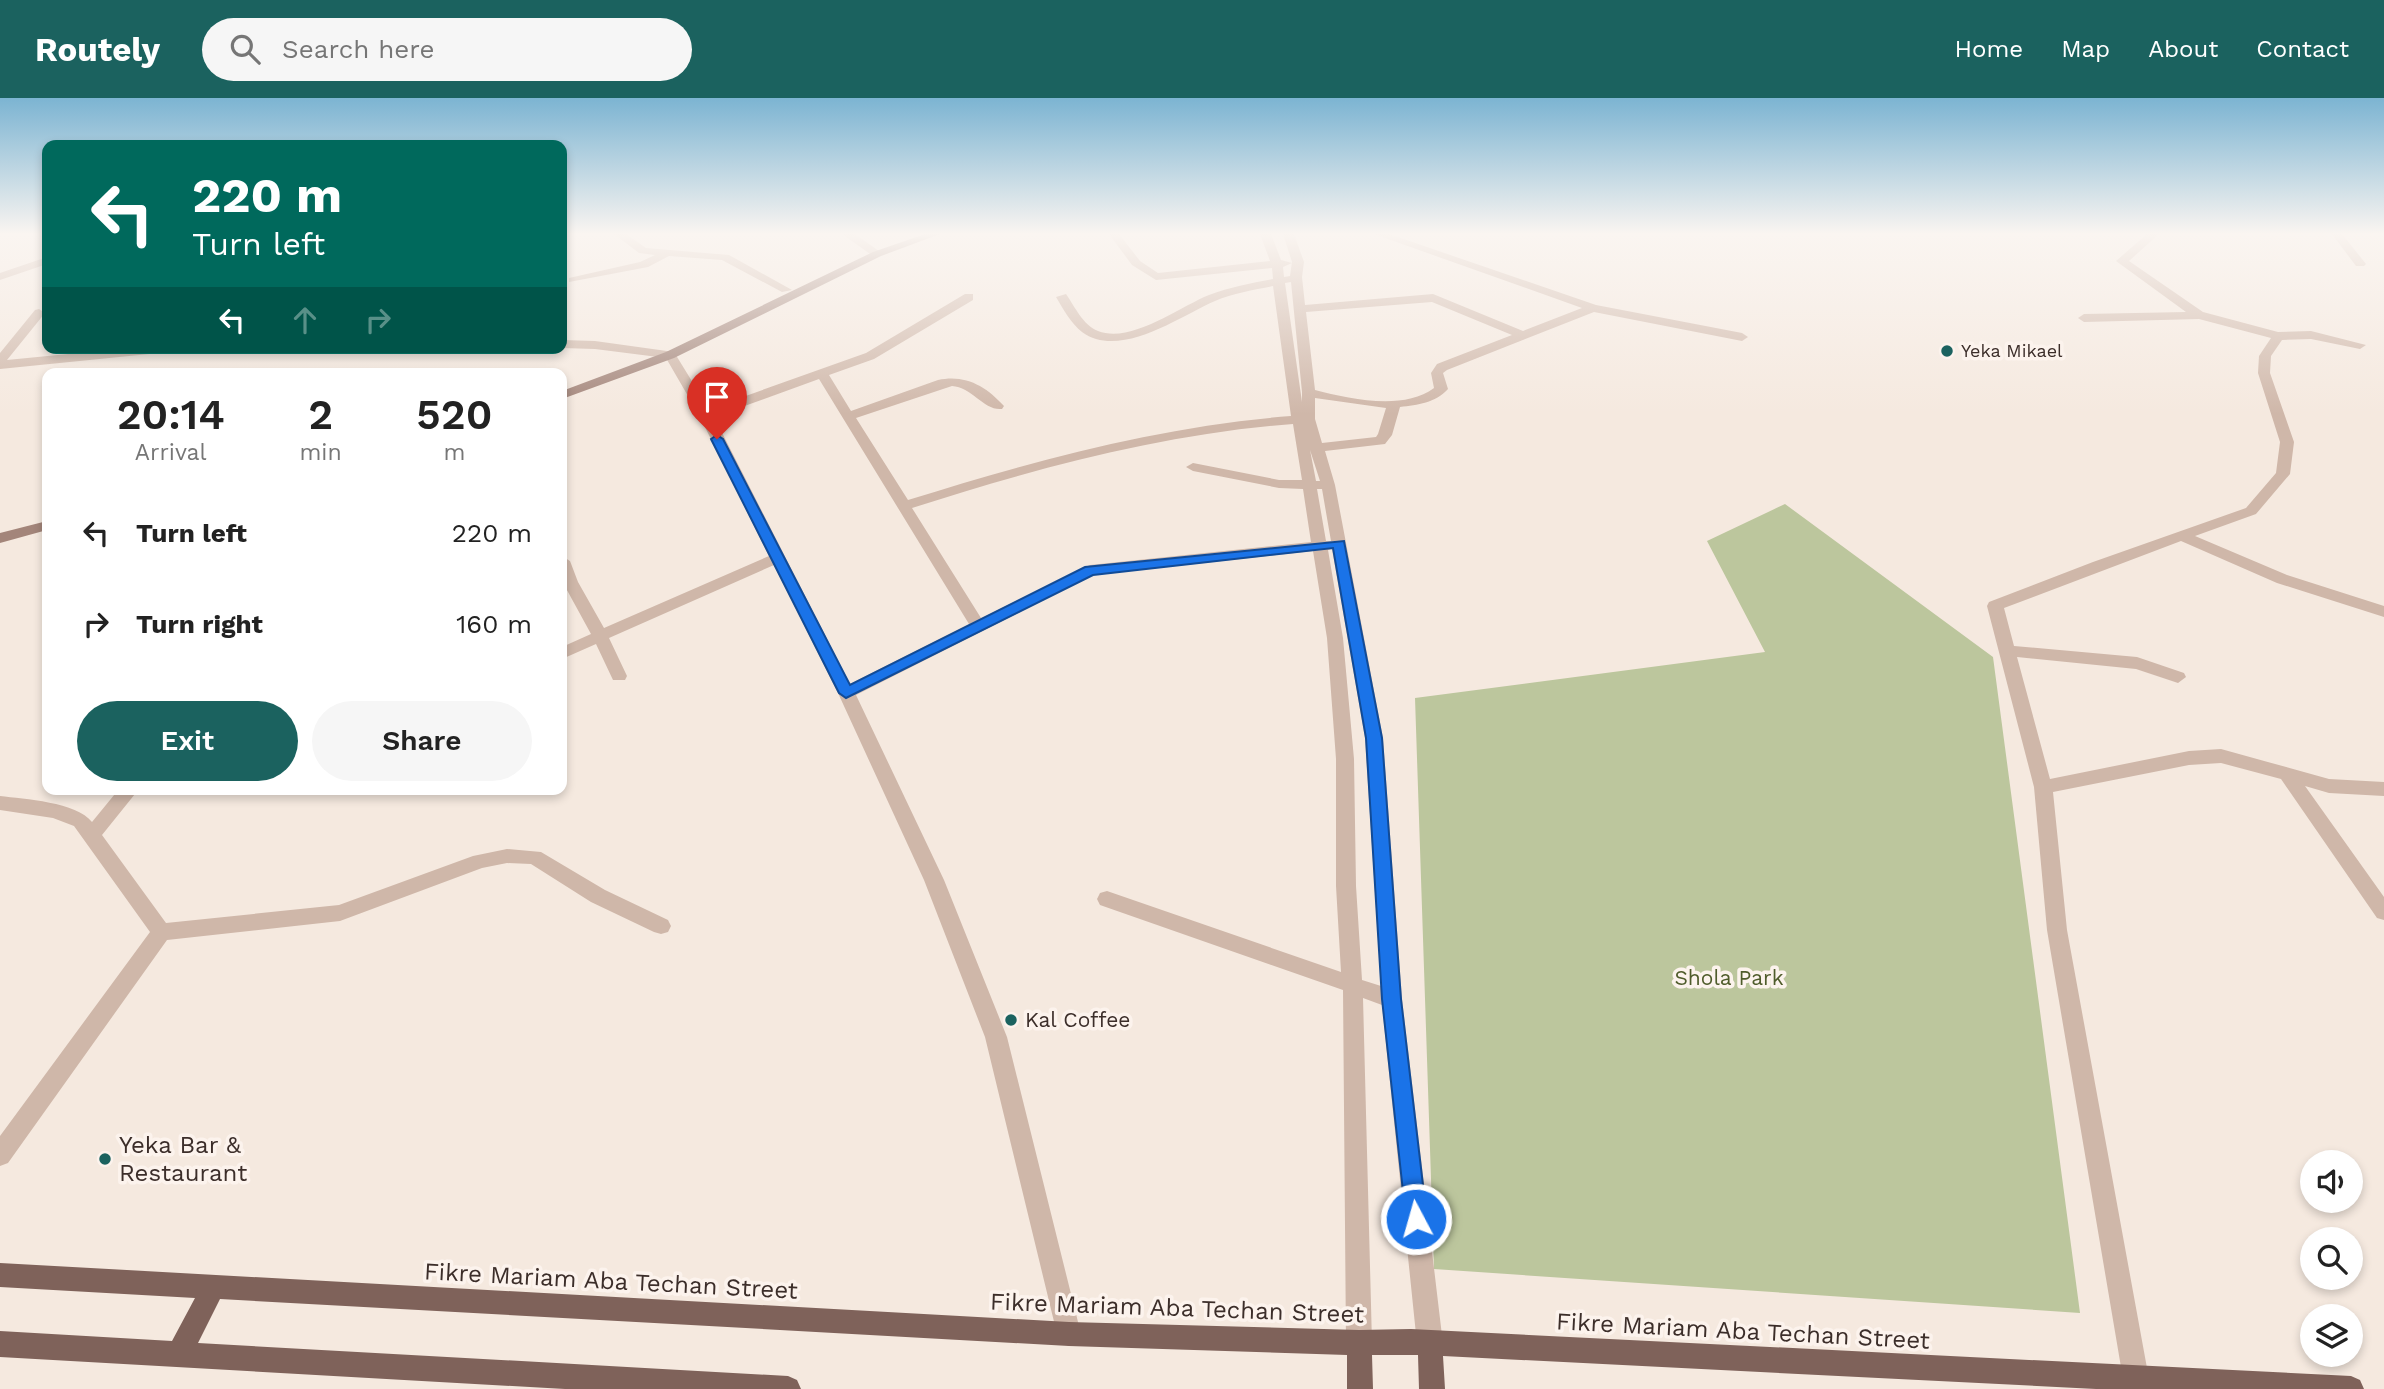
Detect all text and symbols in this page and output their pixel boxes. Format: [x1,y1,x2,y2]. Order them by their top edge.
search box [202,18,692,81]
text: Routely [35,30,160,69]
icon: search [226,30,264,68]
text: Search here [282,34,434,64]
text: Home [1955,35,2023,63]
text: Map [2061,35,2110,63]
text: About [2148,35,2218,63]
text: Contact [2256,35,2349,63]
text: 220 m [192,166,342,224]
icon: left [77,168,168,259]
text: Turn left [192,225,325,263]
icon: left [213,301,251,339]
icon: ahead [286,301,324,339]
icon: right [359,301,397,339]
place label: Yeka Mikael [1961,340,2063,361]
marker: Yeka Mikael [1939,343,1955,359]
pin [687,367,747,439]
icon: arrive [698,378,736,416]
text: 20:14 [117,390,225,439]
text: 2 [308,390,333,439]
text: 520 [416,390,492,439]
text: Arrival [135,439,207,466]
text: min [299,439,342,466]
text: m [443,439,465,466]
icon: left [77,514,115,552]
text: Turn left [136,518,247,548]
text: 220 m [452,518,532,548]
icon: right [77,605,115,643]
text: Turn right [136,609,263,639]
text: 160 m [456,609,532,639]
button: Exit [77,701,298,781]
button: Share [312,701,532,781]
park label: Shola Park [1674,965,1784,990]
place label: Kal Coffee [1025,1007,1130,1032]
marker: Kal Coffee [1003,1012,1019,1028]
place label: Yeka Bar & Restaurant [119,1131,247,1187]
map controls [2300,1150,2363,1367]
button: sound [2300,1150,2363,1213]
marker: Yeka Bar & Restaurant [97,1151,113,1167]
position arrow [1379,1182,1453,1256]
button: search [2300,1227,2363,1290]
street label: Fikre Mariam Aba Techan Street [423,1257,799,1305]
street label: Fikre Mariam Aba Techan Street [990,1287,1364,1329]
button: layers [2300,1304,2363,1367]
street label: Fikre Mariam Aba Techan Street [1555,1307,1931,1355]

